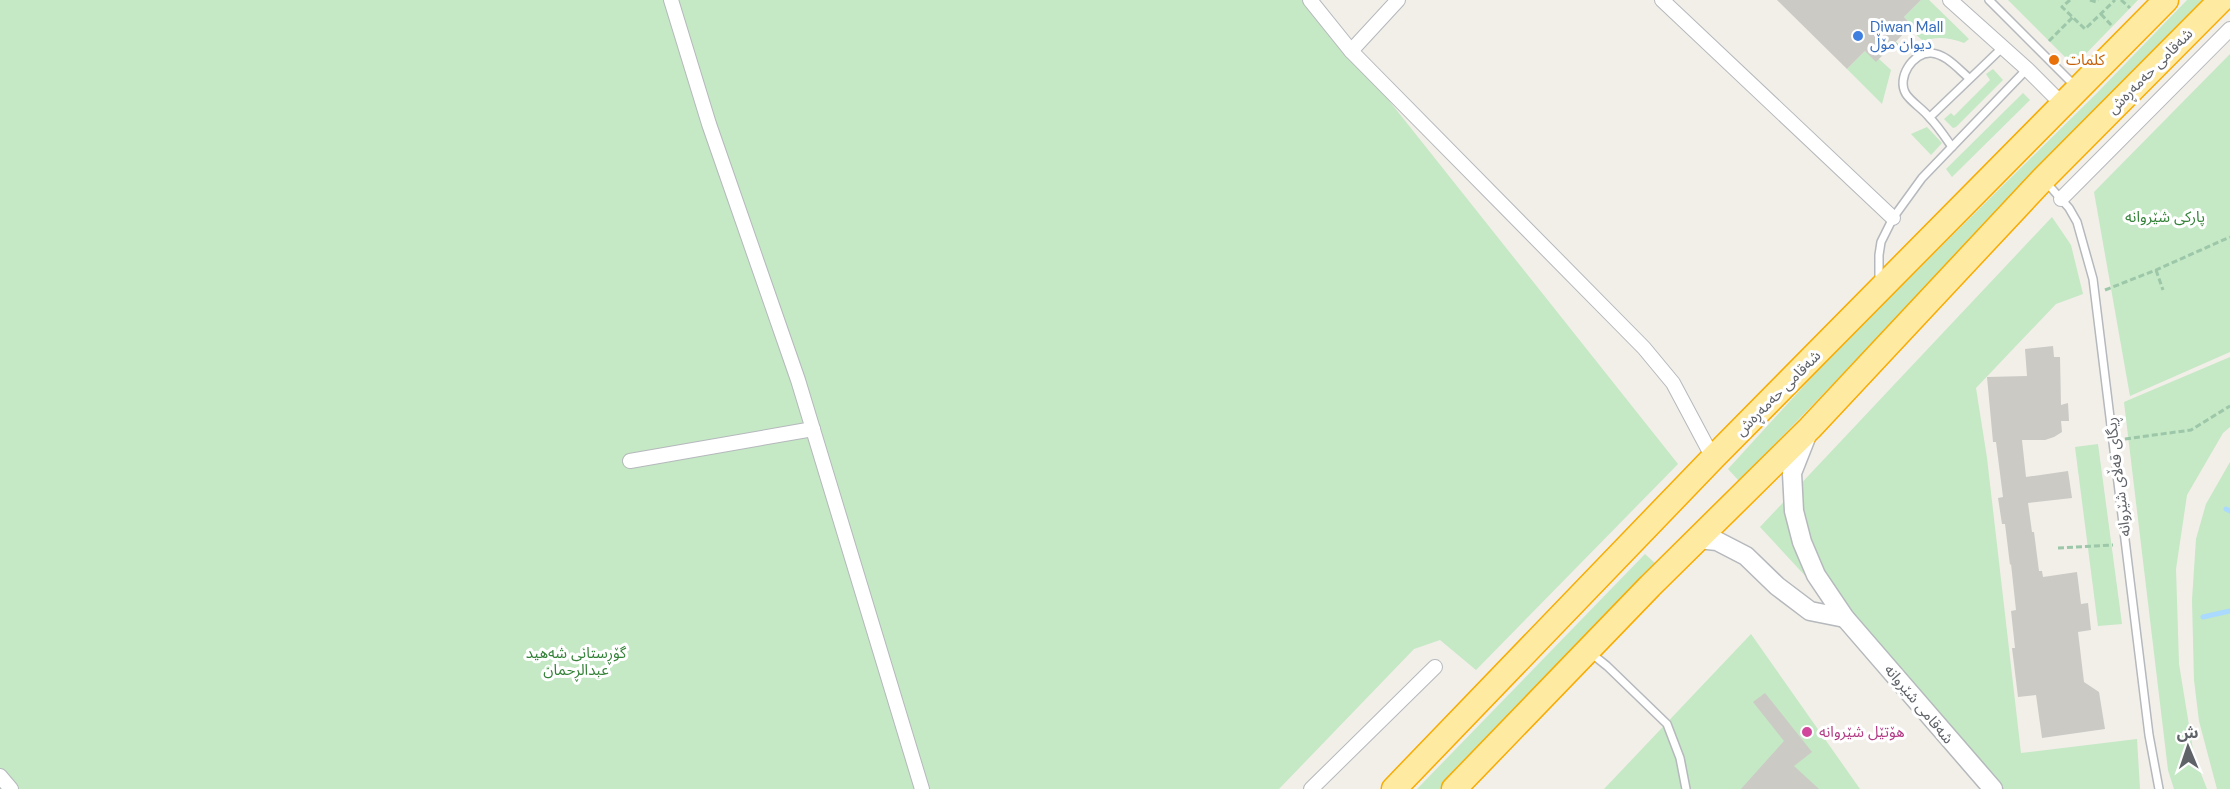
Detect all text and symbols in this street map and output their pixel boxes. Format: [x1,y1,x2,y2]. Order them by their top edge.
place label: Diwan Mall دیوان مۆڵ [1870,17,1943,54]
street label: شەقامی حەمەڕەش [2103,24,2199,120]
marker: Diwan Mall دیوان مۆڵ [1851,29,1865,43]
place label: كلمات [2066,50,2105,70]
marker: كلمات [2047,53,2061,67]
park label: پارکی شێروانە [2125,207,2205,227]
street label: شەقامی حەمەڕەش [1731,346,1827,442]
street label: ڕیگای قەڵای شێروانە [2100,416,2137,538]
park label: گۆڕستانی شەهید عبدالڕحمان [526,643,627,682]
street label: شەقامی شێروانە [1880,660,1958,748]
north arrow [2158,717,2218,777]
place label: هۆتێل شێروانە [1819,722,1905,742]
text: ش [2176,722,2199,743]
marker: هۆتێل شێروانە [1800,725,1814,739]

